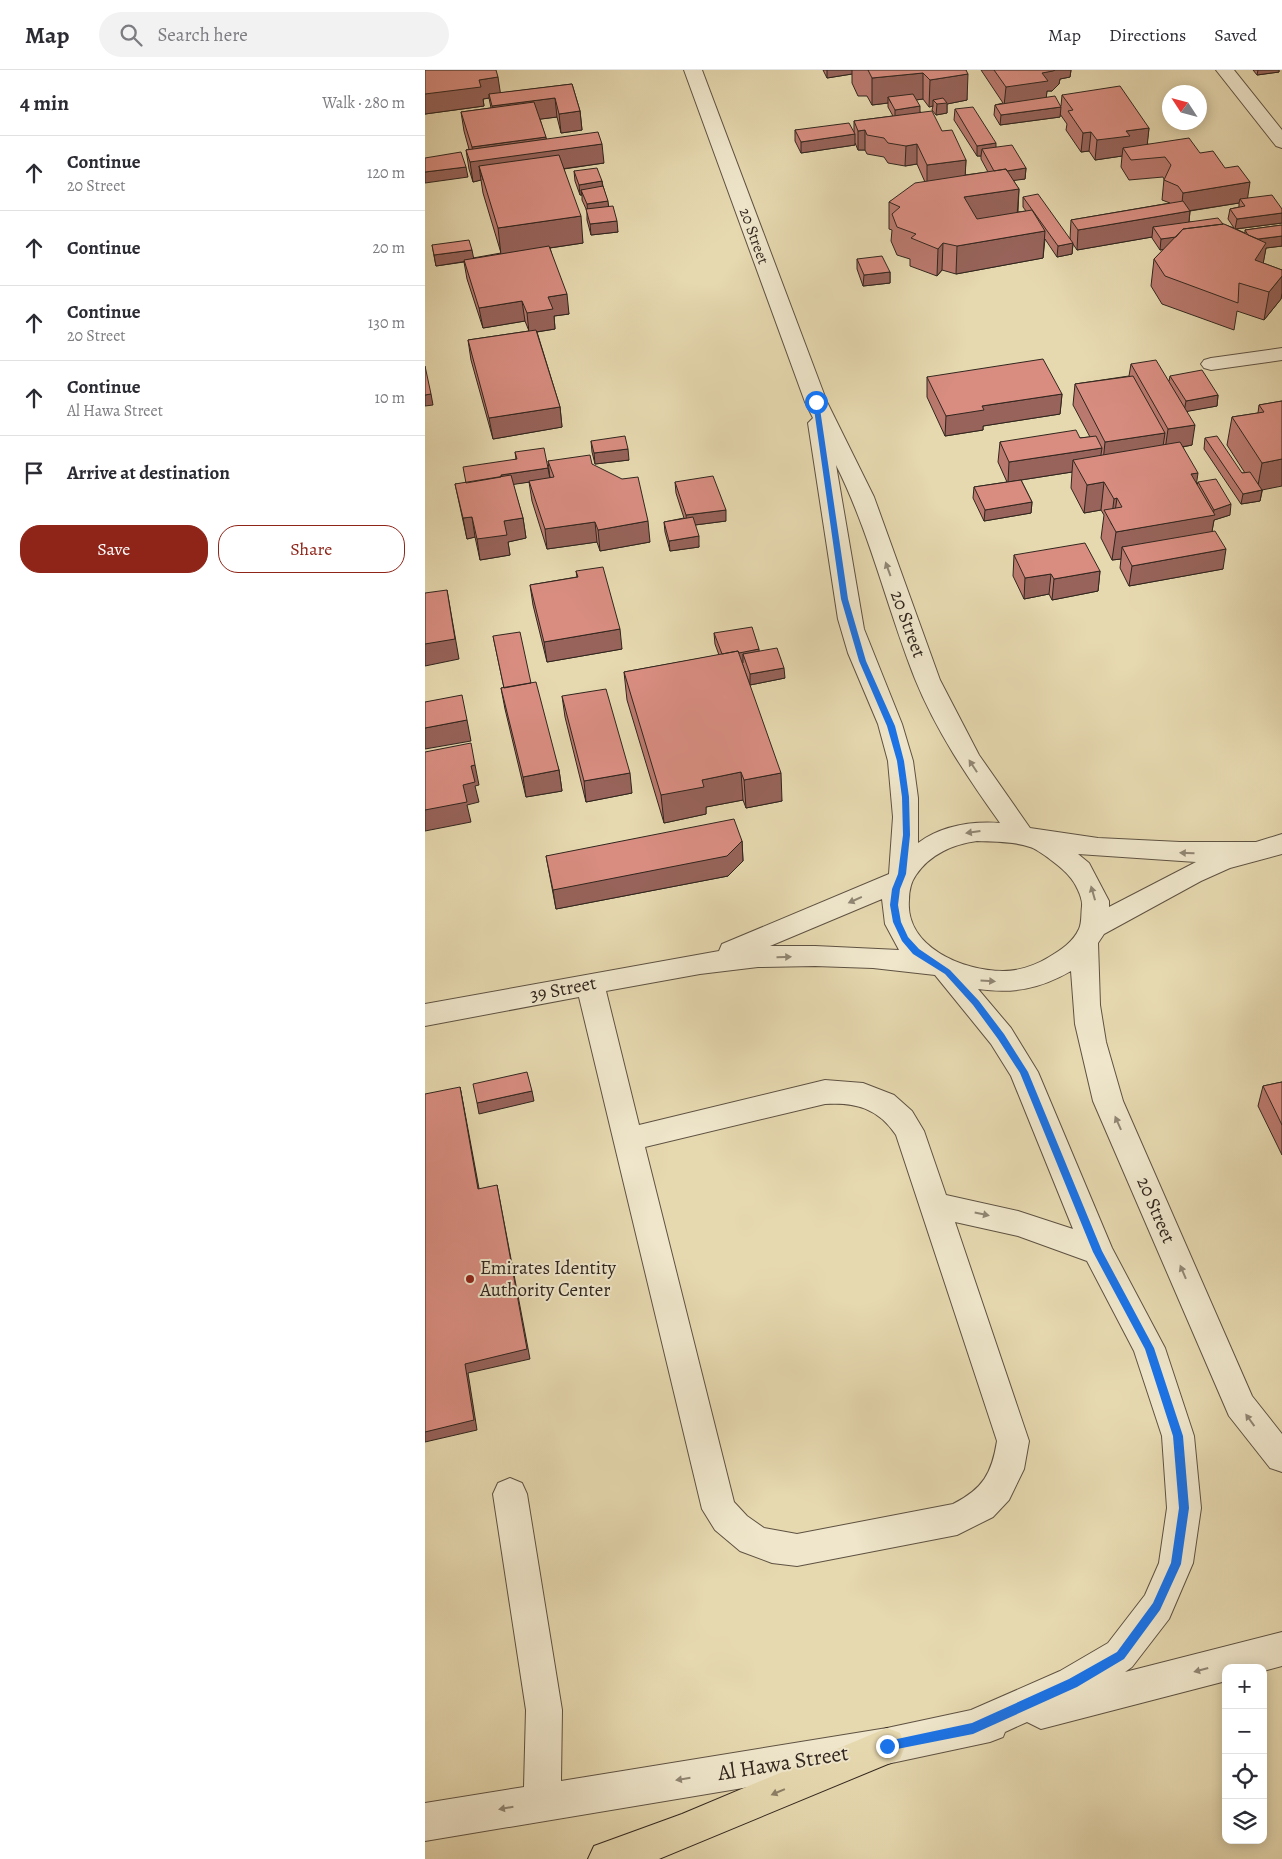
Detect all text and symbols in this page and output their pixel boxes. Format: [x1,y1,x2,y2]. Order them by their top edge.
search box [99,12,449,57]
text: Map [25,19,69,51]
icon: search [117,21,145,49]
text: Search here [157,22,248,48]
text: Map [1048,23,1081,47]
text: Directions [1109,23,1186,47]
text: Saved [1214,23,1257,47]
north arrow [1162,85,1207,130]
text: 4 min [20,89,69,117]
text: Walk · 280 m [322,92,405,114]
text: Continue [67,149,141,175]
icon: ahead [20,159,48,187]
text: 120 m [367,162,405,184]
text: 20 Street [67,175,126,197]
street label: 20 Street [734,205,774,267]
icon: ahead [20,234,48,262]
text: Continue [67,235,141,261]
text: 20 m [372,237,405,259]
text: Continue [67,299,141,325]
icon: ahead [20,309,48,337]
text: 130 m [368,312,405,334]
text: 20 Street [67,325,126,347]
text: Continue [67,374,141,400]
icon: ahead [20,384,48,412]
text: 10 m [375,387,405,409]
route start [805,391,828,414]
text: Al Hawa Street [67,400,163,422]
icon: arrive [20,459,48,487]
text: Arrive at destination [67,460,230,486]
button: Save [20,525,208,573]
button: Share [218,525,405,573]
one-way arrow [884,561,891,576]
street label: 20 Street [884,587,932,661]
one-way arrow [968,759,977,772]
one-way arrow [965,829,981,837]
one-way arrow [1179,849,1195,857]
one-way arrow [1089,885,1097,900]
one-way arrow [848,897,862,905]
one-way arrow [776,953,792,961]
street label: 39 Street [528,970,598,1008]
one-way arrow [981,977,997,985]
one-way arrow [1114,1116,1122,1130]
street label: 20 Street [1130,1173,1182,1247]
one-way arrow [975,1210,990,1218]
place label: Emirates Identity Authority Center [479,1255,616,1303]
one-way arrow [1178,1265,1186,1280]
marker: Emirates Identity Authority Center [464,1273,476,1285]
one-way arrow [1245,1414,1256,1427]
map controls [1222,1664,1267,1844]
button: + [1222,1664,1267,1709]
one-way arrow [1193,1667,1208,1675]
button: − [1222,1709,1267,1754]
route end [876,1735,899,1758]
street label: Al Hawa Street [714,1738,851,1788]
button: locate [1222,1754,1267,1799]
one-way arrow [675,1776,691,1784]
one-way arrow [770,1788,785,1796]
button: layers [1222,1799,1267,1844]
one-way arrow [497,1805,513,1813]

